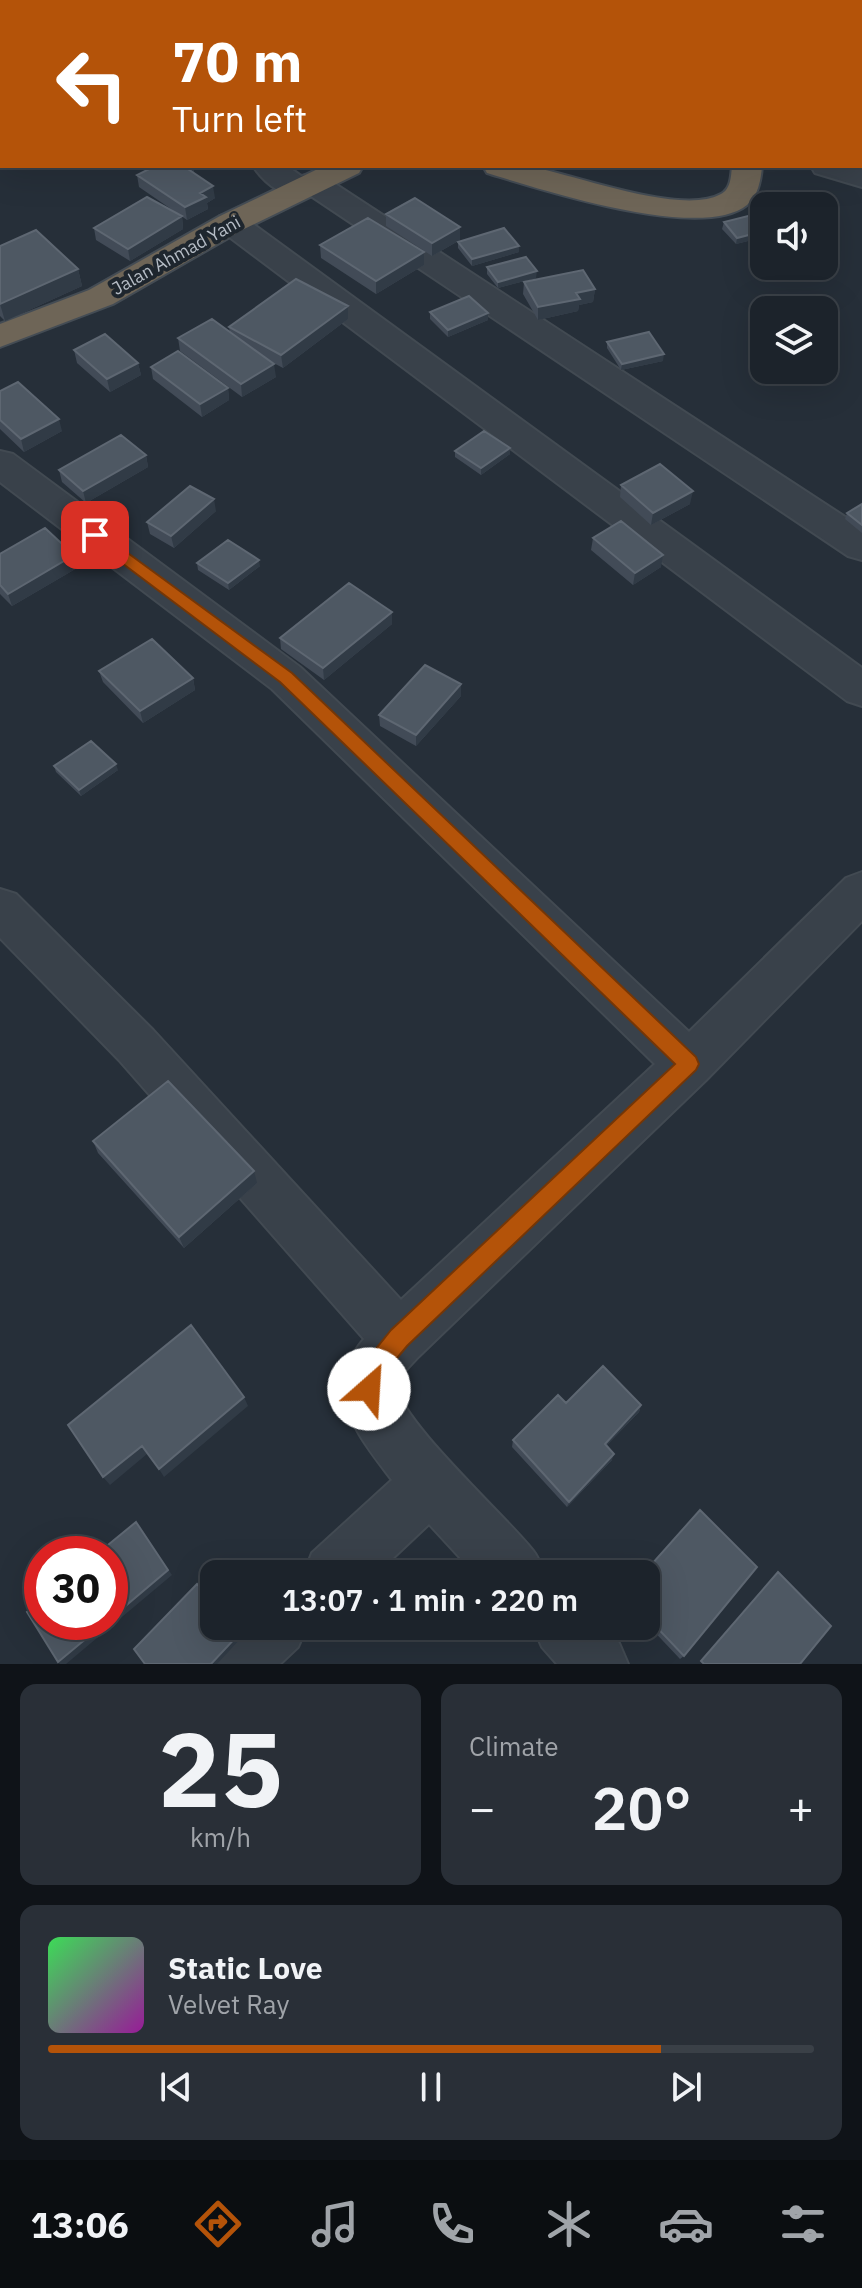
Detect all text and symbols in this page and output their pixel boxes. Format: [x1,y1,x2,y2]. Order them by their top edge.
text: 70 m [172,25,302,97]
icon: left [40,32,144,136]
text: Turn left [172,95,307,142]
map controls [750,192,838,384]
button: sound [750,192,838,280]
street label: Jalan Ahmad Yani [108,210,244,300]
button: layers [750,296,838,384]
pin [61,501,129,569]
icon: arrive [73,513,117,557]
position arrow [327,1347,411,1431]
speed limit sign: 30 [24,1536,128,1640]
text: 13:07 · 1 min · 220 m [282,1580,578,1619]
text: 25 [158,1700,283,1836]
text: Climate [469,1729,559,1763]
text: 20° [591,1768,692,1847]
text: − [469,1779,495,1836]
text: + [788,1779,814,1836]
text: km/h [190,1820,251,1854]
text: Static Love [168,1948,323,1987]
text: Velvet Ray [168,1987,289,2021]
icon: previous [154,2065,198,2109]
icon: pause [409,2065,453,2109]
icon: next [664,2065,708,2109]
icon: directions [190,2196,246,2252]
icon: music [307,2196,363,2252]
icon: phone [424,2196,480,2252]
icon: climate [541,2196,597,2252]
icon: car [658,2196,714,2252]
icon: filters [775,2196,831,2252]
text: 13:06 [31,2201,129,2248]

